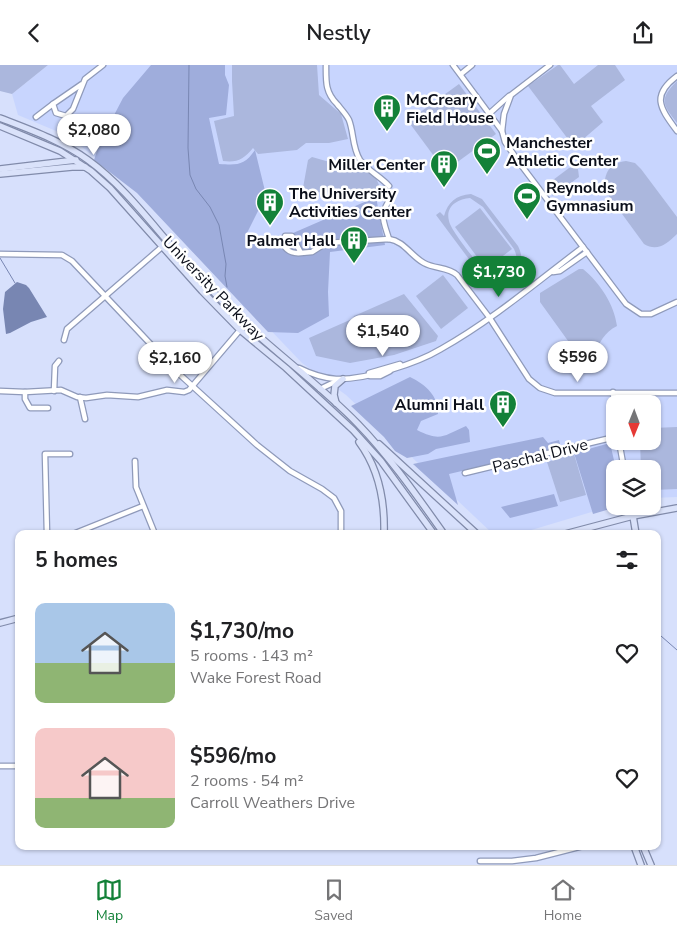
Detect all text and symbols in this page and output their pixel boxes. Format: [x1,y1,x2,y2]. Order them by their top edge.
text: Nestly [306,18,371,48]
icon: back [20,19,48,47]
icon: share [629,19,657,47]
place label: McCreary Field House [406,89,494,129]
building icon: McCreary Field House [372,93,402,132]
pin: $2,080 [53,113,135,156]
text: $2,080 [68,119,120,141]
place label: Manchester Athletic Center [506,132,619,172]
sports icon: Manchester Athletic Center [472,136,502,175]
building icon: Miller Center [429,149,459,188]
place label: Miller Center [328,154,426,176]
place label: Reynolds Gymnasium [546,177,634,217]
sports icon: Reynolds Gymnasium [512,181,542,220]
place label: The University Activities Center [289,183,412,223]
building icon: The University Activities Center [255,187,285,226]
building icon: Palmer Hall [339,225,369,264]
place label: Palmer Hall [246,230,335,252]
street label: University Parkway [158,231,270,346]
pin: $1,730 [458,255,540,298]
text: $1,730 [473,261,525,283]
pin: $1,540 [342,315,424,357]
text: $1,540 [357,320,409,342]
pin: $2,160 [134,341,216,384]
pin: $596 [548,341,608,383]
text: $596 [559,346,597,368]
text: $2,160 [149,347,201,369]
building icon: Alumni Hall [488,389,518,428]
place label: Alumni Hall [395,394,484,416]
north arrow [606,395,661,450]
map controls [606,395,661,515]
street label: Paschal Drive [490,433,590,478]
button: layers [606,460,661,515]
text: 5 homes [35,546,118,574]
icon: filters [613,546,641,574]
text: $1,730/mo [190,617,294,645]
icon: home [75,623,135,683]
icon: heart [613,639,641,667]
text: 5 rooms · 143 m² [190,645,313,667]
text: Wake Forest Road [190,667,322,689]
text: $596/mo [190,742,276,770]
icon: home [75,748,135,808]
icon: heart [613,764,641,792]
text: 2 rooms · 54 m² [190,770,303,792]
text: Carroll Weathers Drive [190,792,355,814]
tab: Map [95,876,123,925]
tab: Saved [314,876,353,925]
tab: Home [544,876,582,925]

